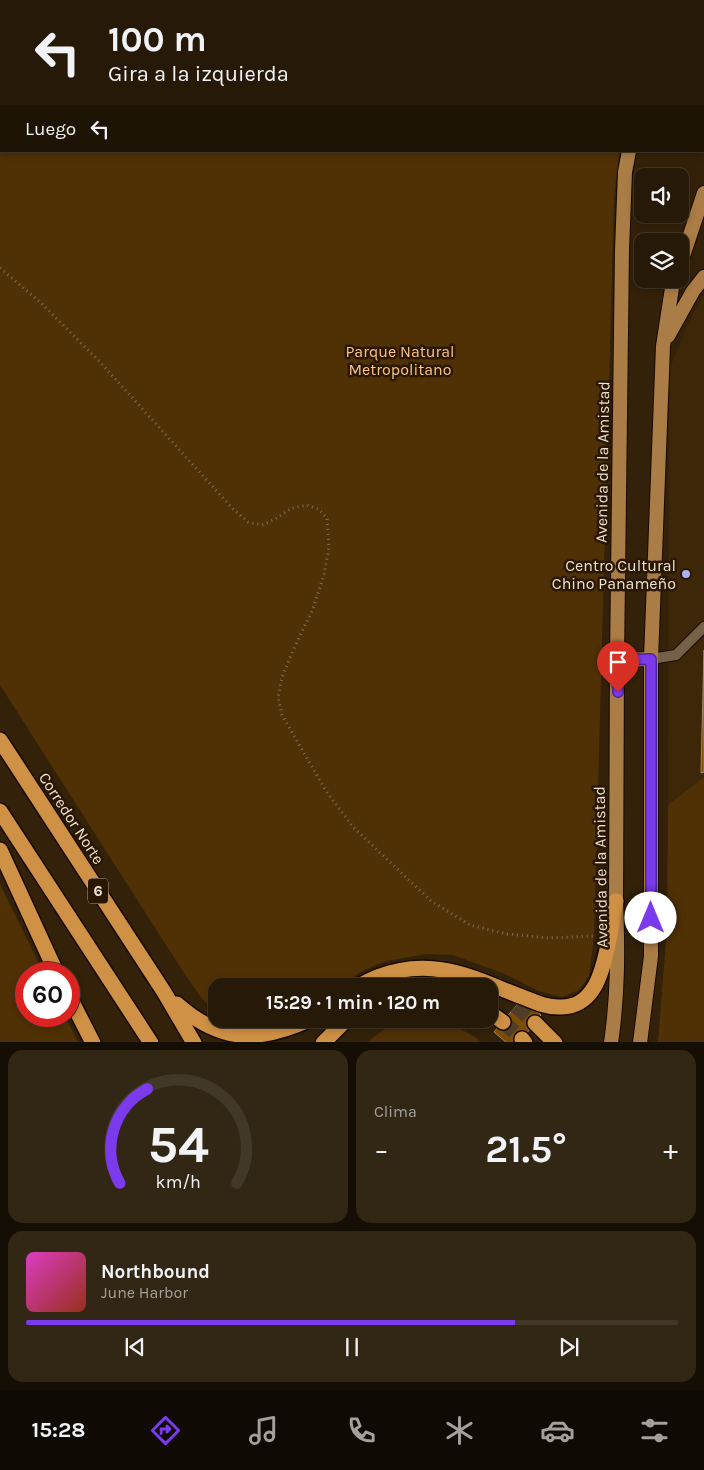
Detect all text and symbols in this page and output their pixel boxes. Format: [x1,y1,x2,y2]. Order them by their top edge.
text: 100 m [108,19,207,60]
icon: left [25,20,90,85]
text: Gira a la izquierda [108,61,289,87]
icon: left [86,115,114,143]
text: Luego [25,118,76,140]
map controls [634,168,689,288]
button: sound [634,168,689,223]
button: layers [634,233,689,288]
park label: Parque Natural Metropolitano [345,342,455,379]
street label: Avenida de la Amistad [592,381,613,543]
place label: Centro Cultural Chino Panameño [552,556,676,593]
marker: Centro Cultural Chino Panameño [680,568,692,580]
pin [597,641,639,692]
icon: arrive [604,648,632,676]
street label: Corredor Norte [35,769,108,868]
street label: Avenida de la Amistad [590,786,611,948]
road number: 6 [88,878,108,904]
position arrow [624,891,676,943]
speed limit sign: 60 [15,962,80,1027]
text: 15:29 · 1 min · 120 m [266,992,440,1014]
text: Clima [374,1102,417,1121]
text: 54 [147,1114,209,1175]
text: 21.5° [485,1127,567,1172]
text: − [374,1133,389,1166]
text: + [663,1133,678,1166]
text: km/h [155,1172,201,1193]
text: Northbound [101,1261,210,1283]
text: June Harbor [101,1283,188,1302]
icon: previous [121,1333,149,1361]
icon: pause [338,1333,366,1361]
icon: next [555,1333,583,1361]
icon: directions [148,1413,183,1448]
icon: music [246,1413,281,1448]
icon: phone [344,1413,379,1448]
icon: climate [442,1413,477,1448]
icon: car [540,1413,575,1448]
icon: filters [637,1413,672,1448]
text: 15:28 [31,1417,86,1443]

